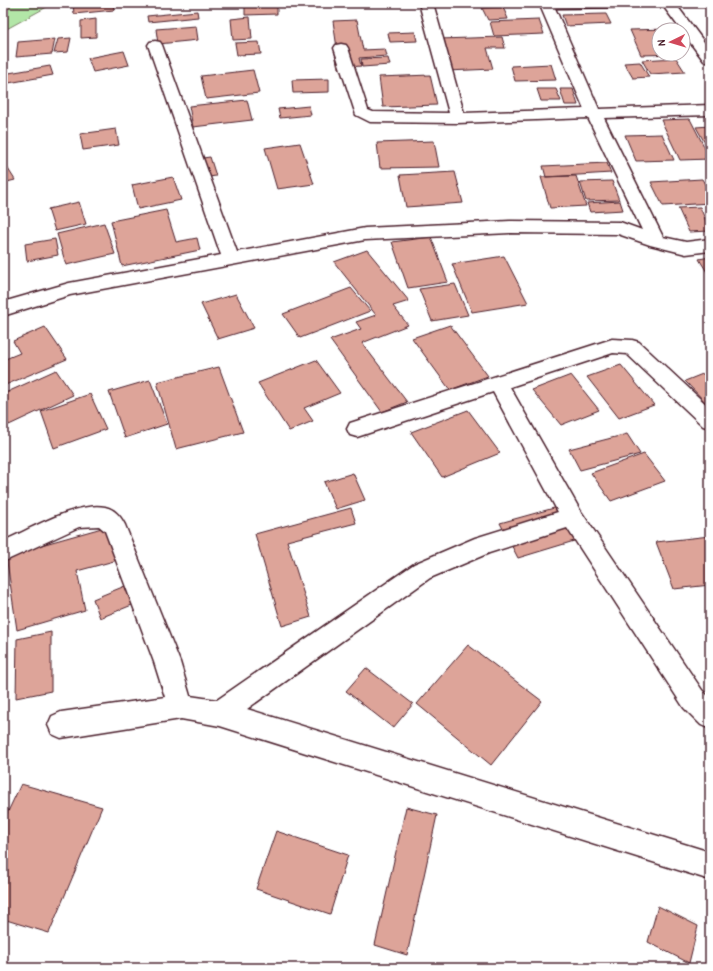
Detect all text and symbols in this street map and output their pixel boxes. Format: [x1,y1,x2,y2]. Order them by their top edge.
north arrow [651,22,691,62]
text: N [654,39,668,46]

